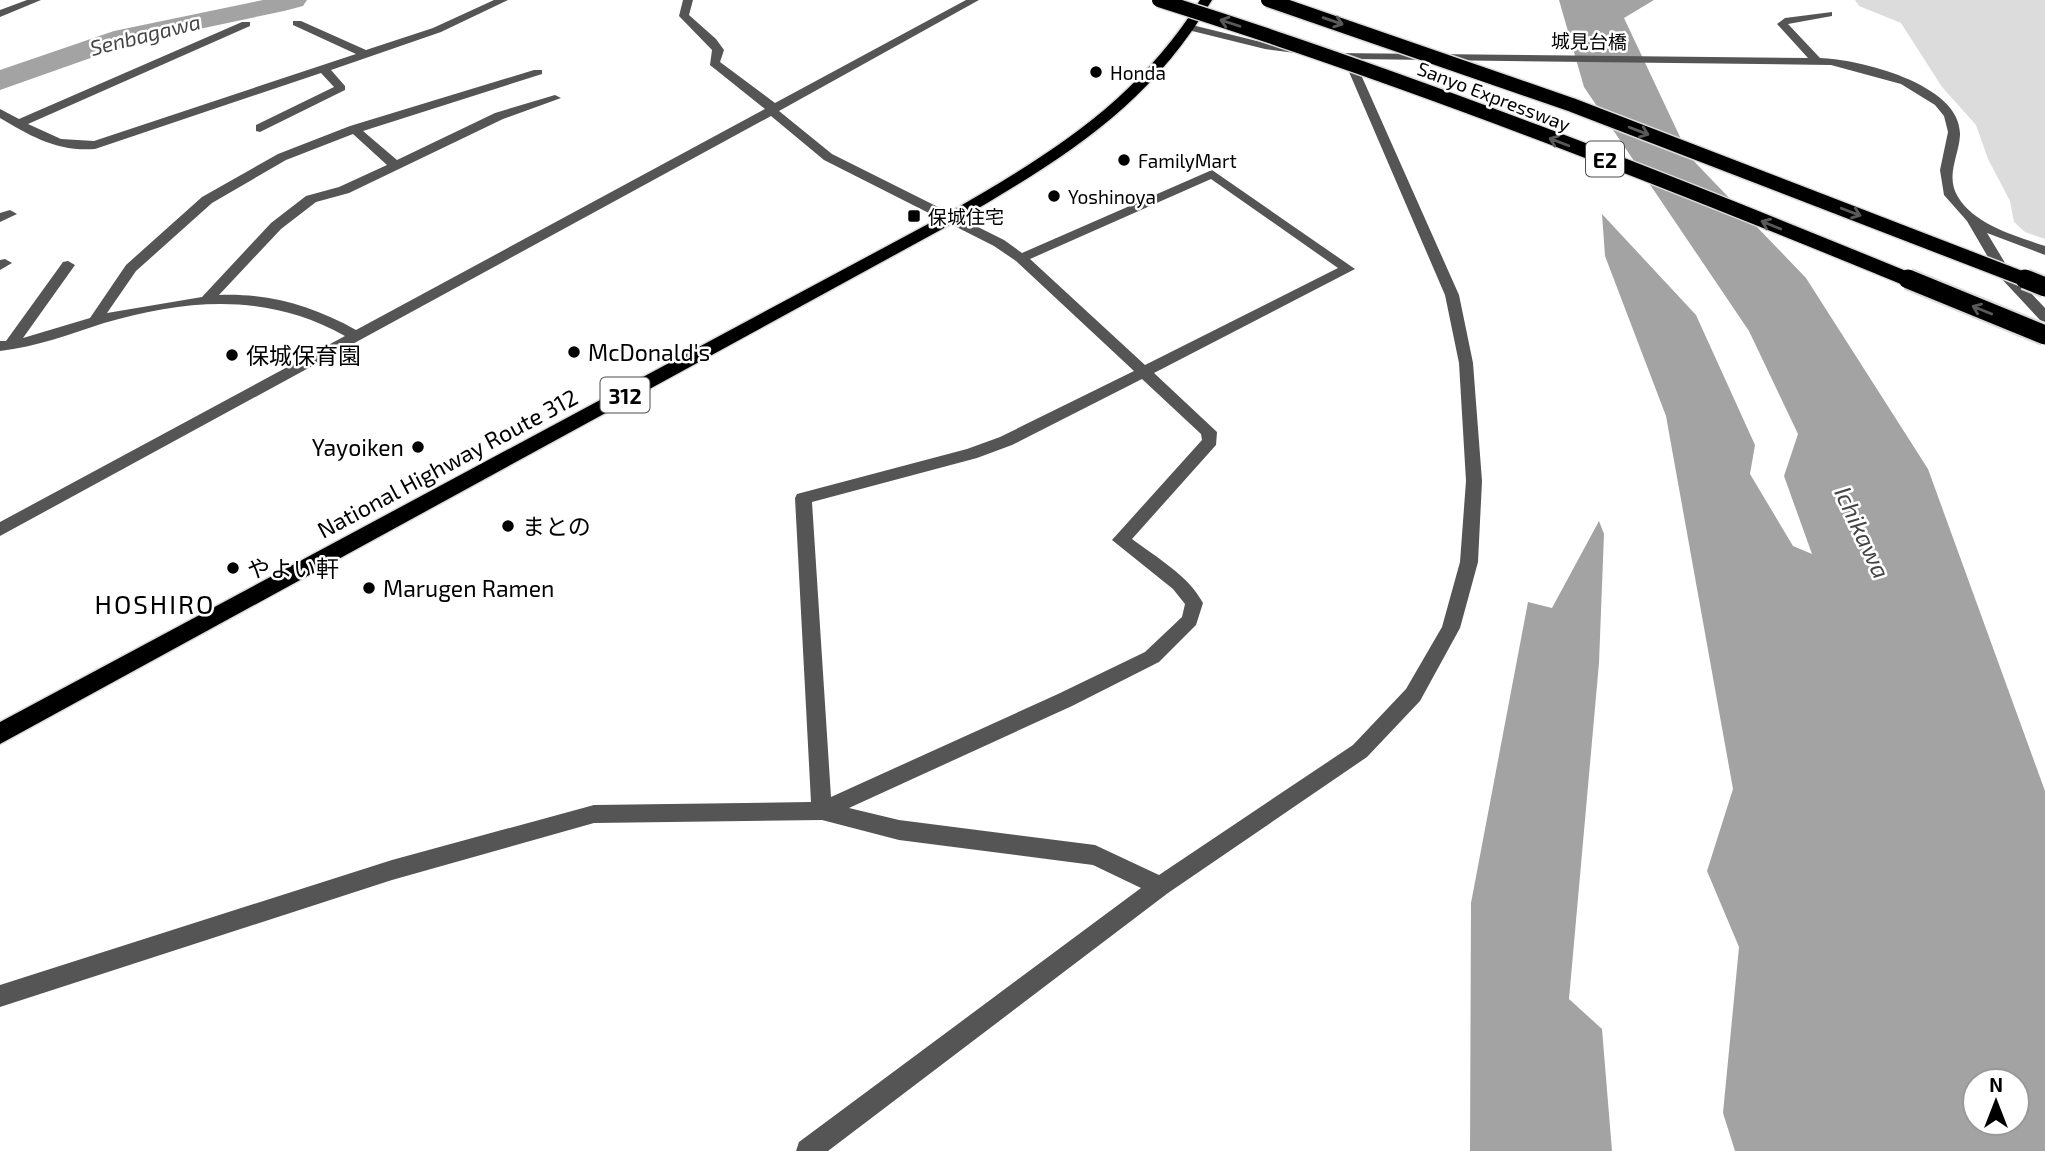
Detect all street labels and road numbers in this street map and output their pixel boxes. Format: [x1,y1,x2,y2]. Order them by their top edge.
street label: 城見台橋 [1551,29,1627,53]
street label: Sanyo Expressway [1414,56,1574,136]
road number: E2 [1586,142,1624,176]
road number: 312 [600,378,650,412]
street label: National Highway Route 312 [312,382,582,544]

